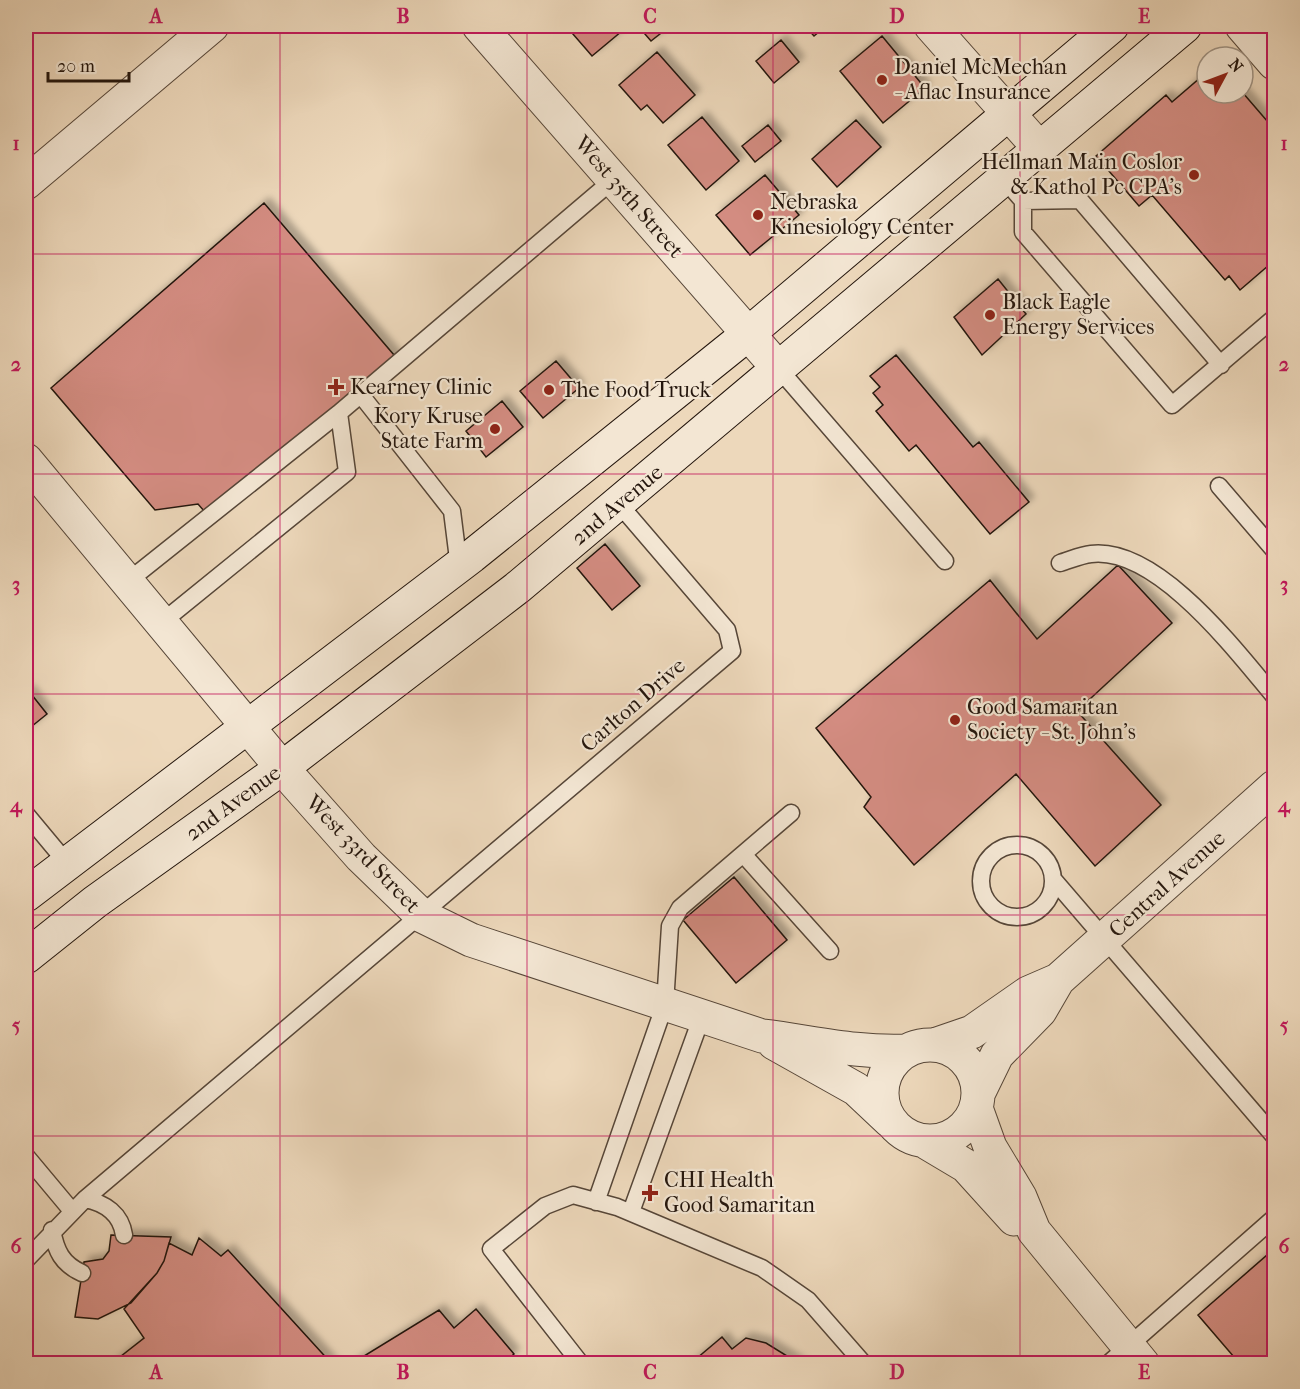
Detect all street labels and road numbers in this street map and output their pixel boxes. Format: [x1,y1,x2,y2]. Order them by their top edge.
street label: West 35th Street [568,130,689,263]
street label: 2nd Avenue [566,459,668,551]
street label: Carlton Drive [575,652,691,758]
street label: 2nd Avenue [180,760,286,846]
street label: West 33rd Street [300,789,426,918]
street label: Central Avenue [1103,825,1231,943]

